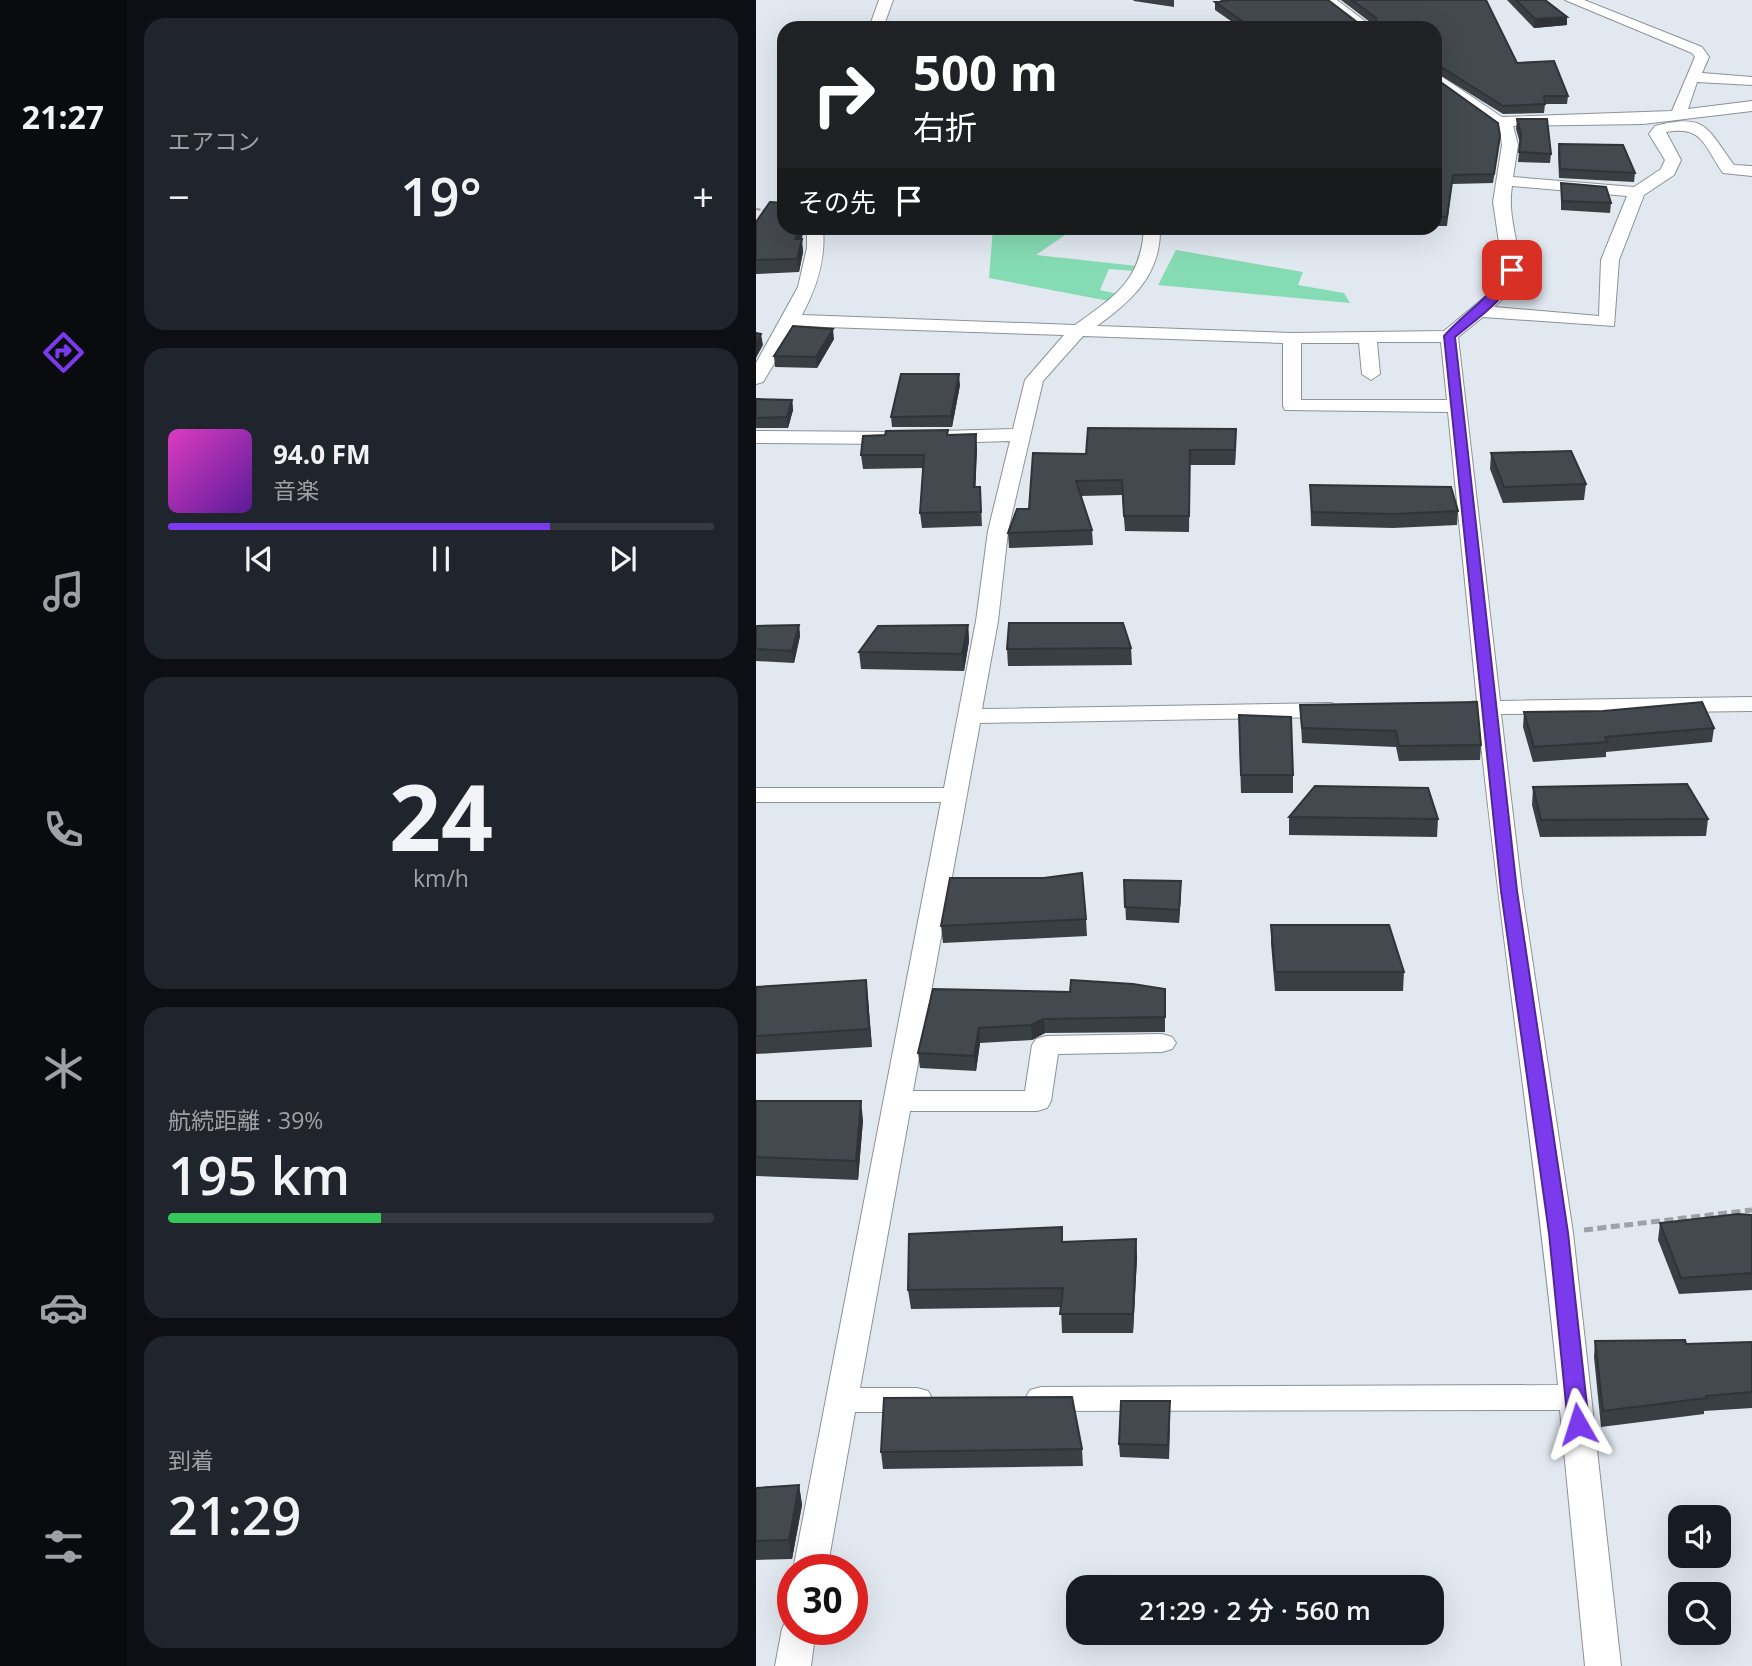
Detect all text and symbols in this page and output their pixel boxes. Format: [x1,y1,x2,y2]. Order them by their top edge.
text: 500 m [913,39,1058,105]
icon: right [798,49,889,140]
text: 21:27 [22,95,104,138]
text: 右折 [913,105,977,148]
text: エアコン [168,125,260,157]
text: 19° [400,160,482,231]
text: − [168,170,190,222]
text: + [692,170,714,222]
icon: arrive [890,182,928,220]
text: その先 [798,184,876,220]
pin [1482,240,1542,300]
icon: arrive [1493,251,1531,289]
icon: directions [39,328,88,377]
text: 94.0 FM [273,436,371,472]
text: 音楽 [273,474,319,506]
icon: previous [240,540,278,578]
icon: pause [422,540,460,578]
icon: next [604,540,642,578]
icon: music [39,567,88,616]
text: 24 [389,754,493,878]
icon: phone [39,805,88,854]
text: km/h [413,862,469,894]
icon: climate [39,1044,88,1093]
text: 航続距離 · 39% [168,1104,323,1136]
text: 195 km [168,1139,350,1210]
icon: car [39,1283,88,1332]
position arrow [1541,1387,1615,1461]
text: 到着 [168,1444,214,1476]
text: 21:29 [168,1479,301,1550]
map controls [1668,1505,1731,1645]
button: sound [1668,1505,1731,1568]
icon: filters [39,1522,88,1571]
speed limit sign: 30 [777,1554,868,1645]
button: search [1668,1582,1731,1645]
text: 21:29 · 2 分 · 560 m [1139,1592,1371,1628]

